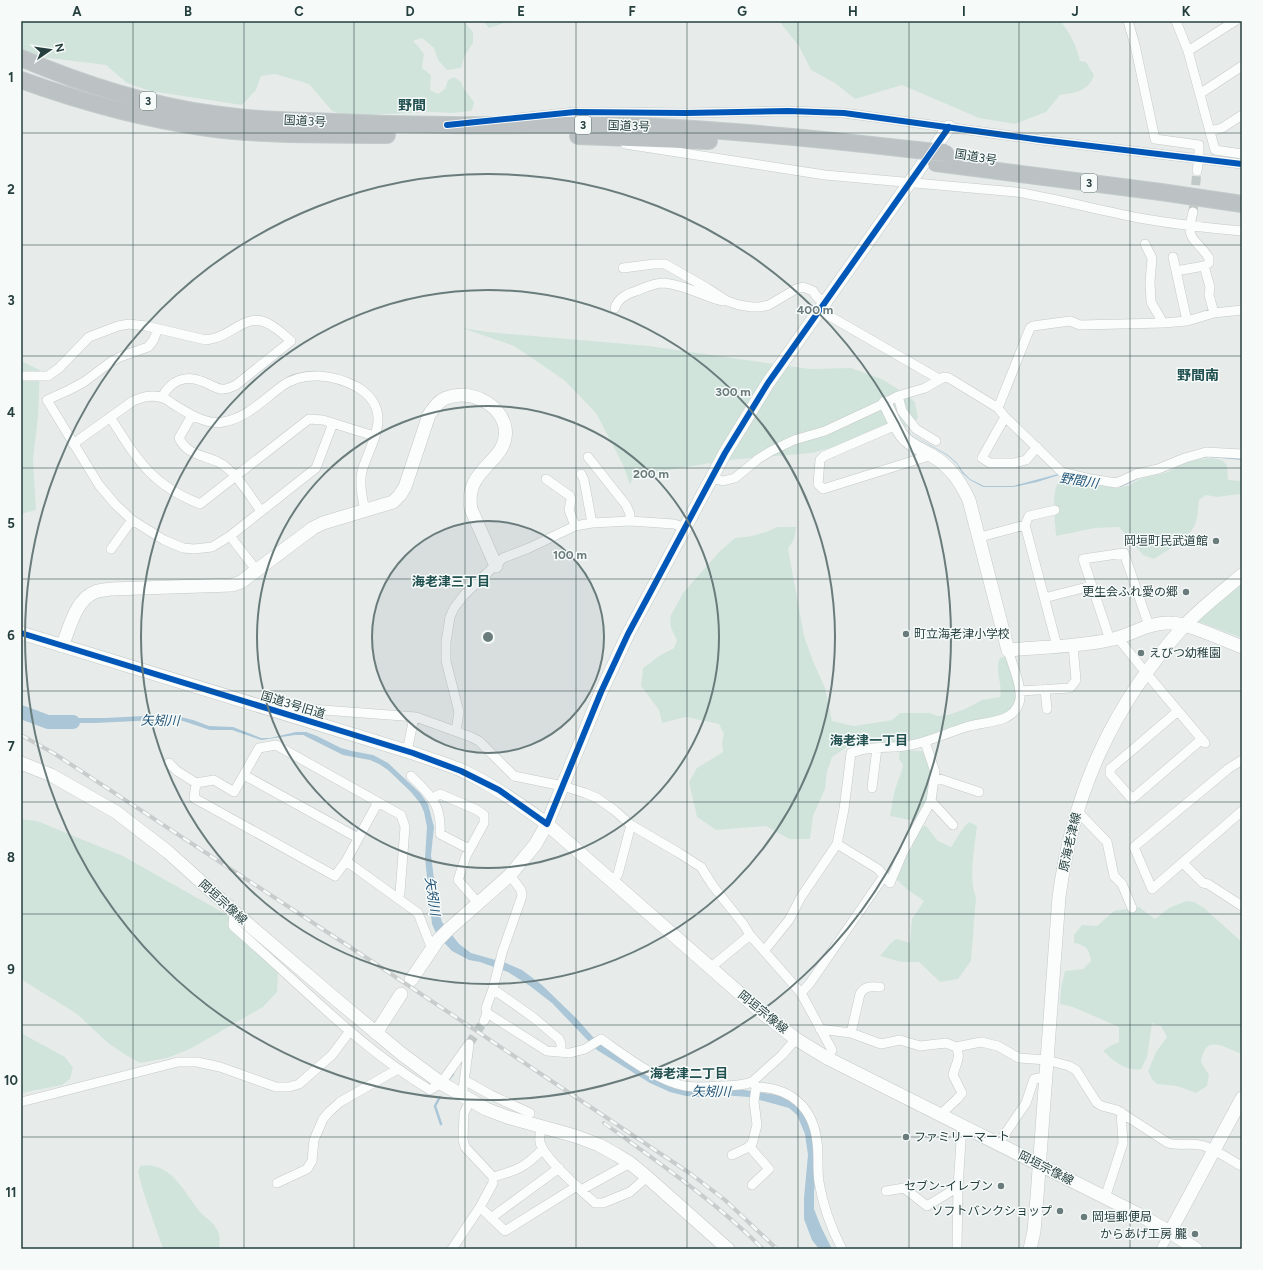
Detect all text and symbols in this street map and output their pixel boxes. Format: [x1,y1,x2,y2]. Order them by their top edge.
text: A [72,4,82,19]
text: B [184,4,192,19]
text: C [294,4,304,19]
text: D [405,4,415,19]
text: E [517,4,525,19]
text: F [628,4,636,19]
text: G [737,4,747,19]
text: H [848,4,858,19]
text: I [962,4,966,19]
text: J [1071,4,1079,19]
text: K [1182,4,1191,19]
north arrow [30,30,70,70]
text: N [52,42,67,53]
text: 1 [8,70,14,85]
road number: 3 [140,92,156,110]
district label: 野間 [398,97,426,114]
street label: 国道3号 [283,113,327,129]
road number: 3 [575,116,591,134]
street label: 国道3号 [608,118,650,134]
street label: 国道3号 [954,147,998,167]
road number: 3 [1081,174,1097,192]
text: 2 [7,182,15,197]
text: 3 [7,293,15,308]
text: 400 m [797,303,833,317]
district label: 野間南 [1177,367,1219,384]
text: 300 m [715,385,751,399]
text: 4 [7,405,15,420]
text: 200 m [633,467,669,481]
water label: 野間川 [1058,470,1101,491]
text: 5 [7,516,15,531]
place label: 岡垣町民武道館 [1124,534,1208,548]
marker: 岡垣町民武道館 [1211,536,1221,546]
text: 100 m [553,548,587,562]
district label: 海老津三丁目 [412,574,490,589]
place label: 更生会ふれ愛の郷 [1082,585,1178,599]
marker: 更生会ふれ愛の郷 [1181,587,1191,597]
place label: 町立海老津小学校 [914,627,1010,641]
text: 6 [7,628,15,643]
marker: 町立海老津小学校 [901,629,911,639]
centre of rings [481,630,495,644]
place label: えびつ幼稚園 [1149,646,1221,660]
marker: えびつ幼稚園 [1136,648,1146,658]
street label: 国道3号旧道 [259,689,327,721]
water label: 矢矧川 [140,713,182,728]
district label: 海老津一丁目 [830,733,908,748]
text: 7 [7,739,15,754]
street label: 原海老津線 [1056,811,1084,873]
text: 8 [7,850,15,865]
water label: 矢矧川 [422,876,443,918]
street label: 岡垣宗像線 [196,877,250,927]
text: 9 [7,962,15,977]
street label: 岡垣宗像線 [735,988,791,1036]
district label: 海老津二丁目 [650,1066,728,1081]
text: 10 [4,1073,18,1088]
water label: 矢矧川 [691,1084,733,1099]
place label: ファミリーマート [914,1130,1010,1144]
marker: ファミリーマート [901,1132,911,1142]
street label: 岡垣宗像線 [1016,1148,1076,1188]
place label: セブン-イレブン [904,1179,993,1193]
marker: セブン-イレブン [996,1181,1006,1191]
text: 11 [6,1185,16,1200]
place label: ソフトバンクショップ [931,1204,1052,1218]
marker: ソフトバンクショップ [1055,1206,1065,1216]
place label: 岡垣郵便局 [1092,1210,1152,1224]
marker: 岡垣郵便局 [1079,1212,1089,1222]
place label: からあげ工房 朧 [1100,1227,1187,1241]
marker: からあげ工房 朧 [1190,1229,1200,1239]

